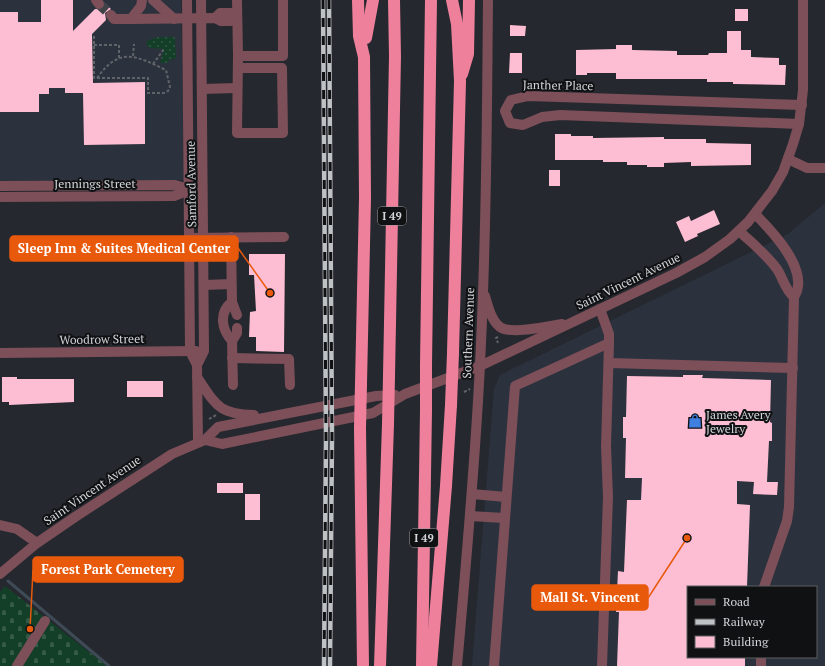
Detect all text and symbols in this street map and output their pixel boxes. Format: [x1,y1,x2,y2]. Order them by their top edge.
street label: Janther Place [523,77,593,93]
street label: Samford Avenue [183,141,199,227]
street label: Jennings Street [54,176,136,191]
road number: I 49 [378,207,406,225]
callout: Sleep Inn & Suites Medical Center [10,236,238,261]
text: Sleep Inn & Suites Medical Center [18,239,231,257]
street label: Saint Vincent Avenue [573,249,683,313]
street label: Southern Avenue [459,287,477,379]
street label: Woodrow Street [59,331,145,347]
place label: James Avery Jewelry [706,407,771,436]
shop icon: James Avery Jewelry [687,413,703,429]
street label: Saint Vincent Avenue [40,452,144,528]
road number: I 49 [410,529,438,547]
callout: Forest Park Cemetery [33,557,183,582]
text: Forest Park Cemetery [41,560,176,578]
callout: Mall St. Vincent [532,585,648,610]
legend [687,586,817,658]
text: Mall St. Vincent [540,588,641,606]
text: Road [723,594,750,609]
text: Railway [723,614,766,629]
text: Building [723,634,769,649]

